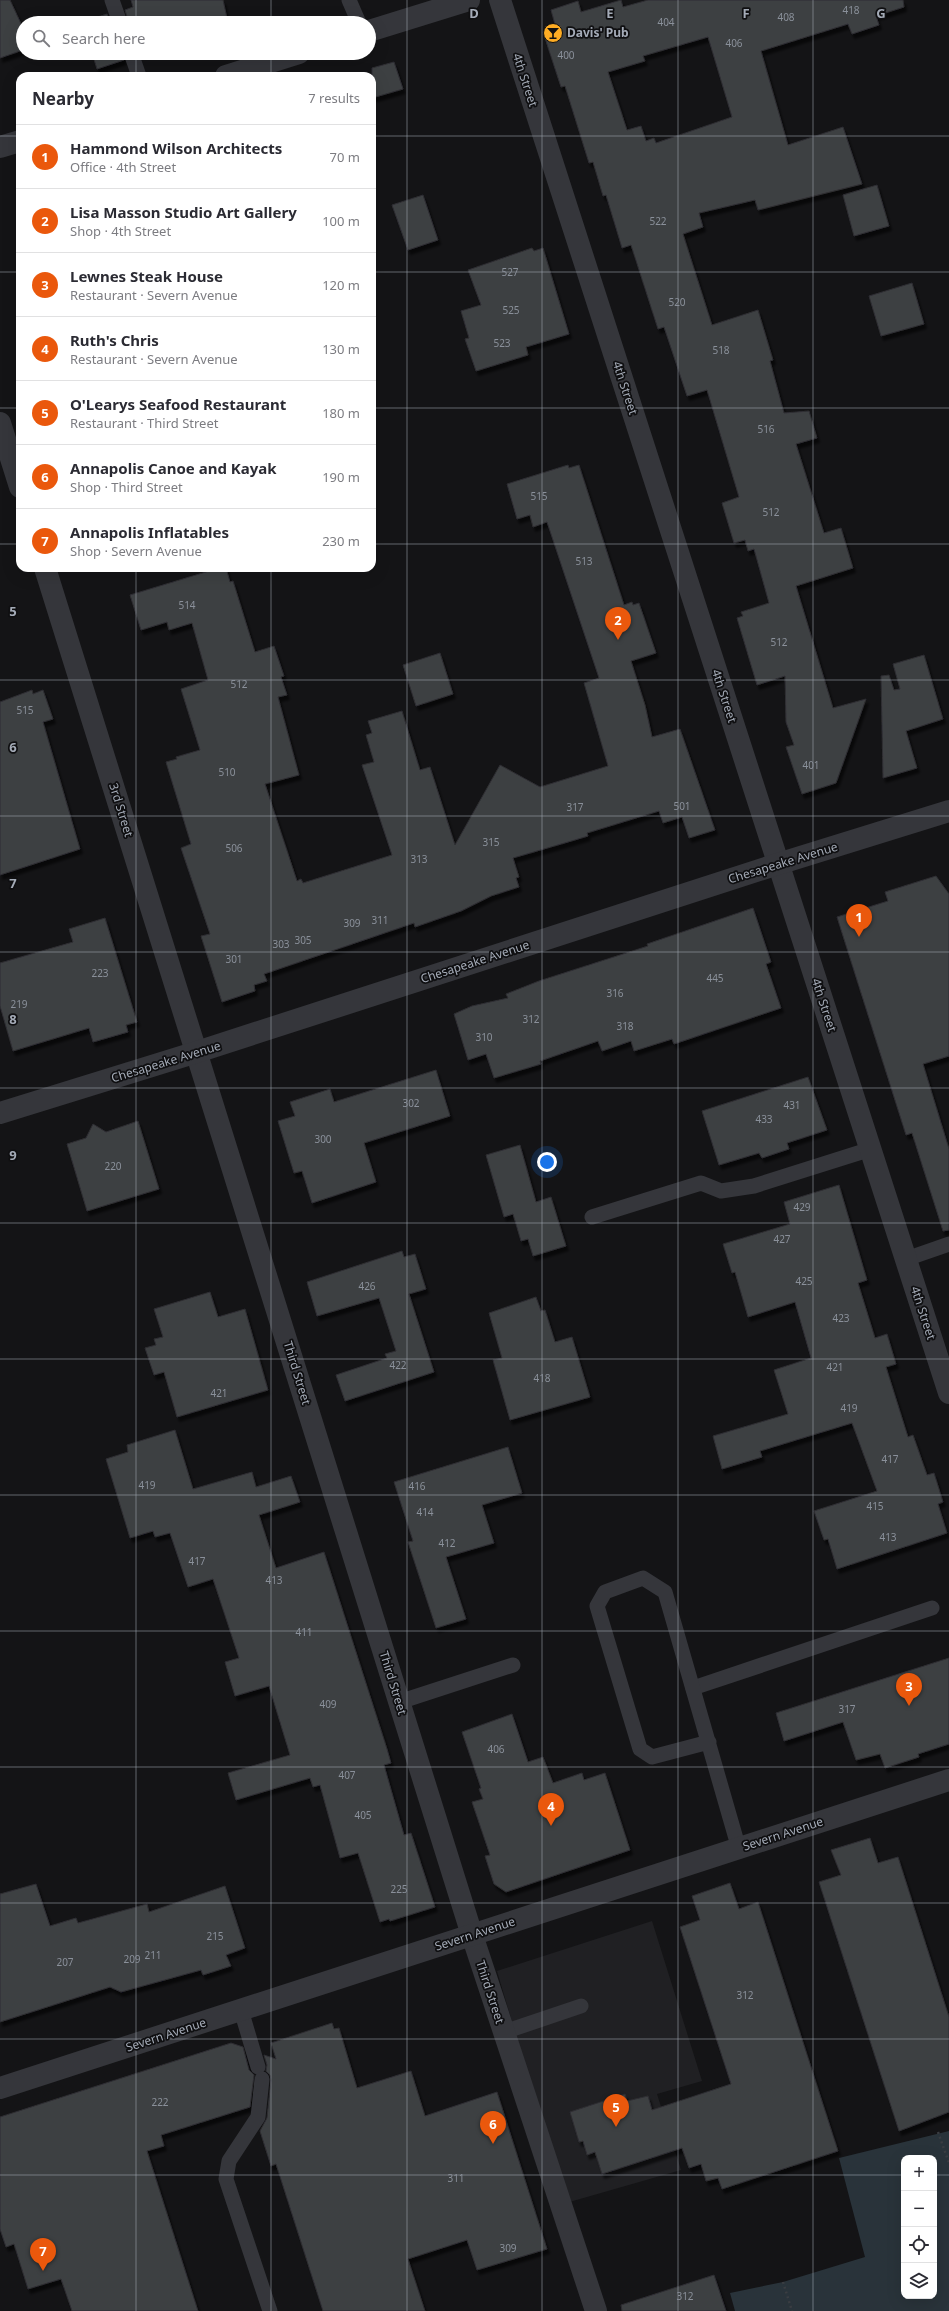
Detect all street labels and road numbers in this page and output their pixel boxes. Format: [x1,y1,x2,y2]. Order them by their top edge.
street label: 4th Street [509,51,542,109]
street label: 4th Street [609,359,642,417]
street label: 4th Street [708,667,741,725]
street label: 3rd Street [105,781,138,840]
street label: Chesapeake Avenue [726,838,840,887]
street label: Chesapeake Avenue [418,936,532,987]
street label: 4th Street [808,976,841,1034]
street label: Chesapeake Avenue [109,1037,223,1086]
street label: 4th Street [907,1284,940,1342]
street label: Third Street [280,1339,315,1407]
street label: Third Street [376,1649,411,1717]
street label: Severn Avenue [740,1812,825,1855]
street label: Severn Avenue [432,1912,517,1955]
street label: Third Street [472,1958,509,2026]
street label: Severn Avenue [123,2013,208,2056]

